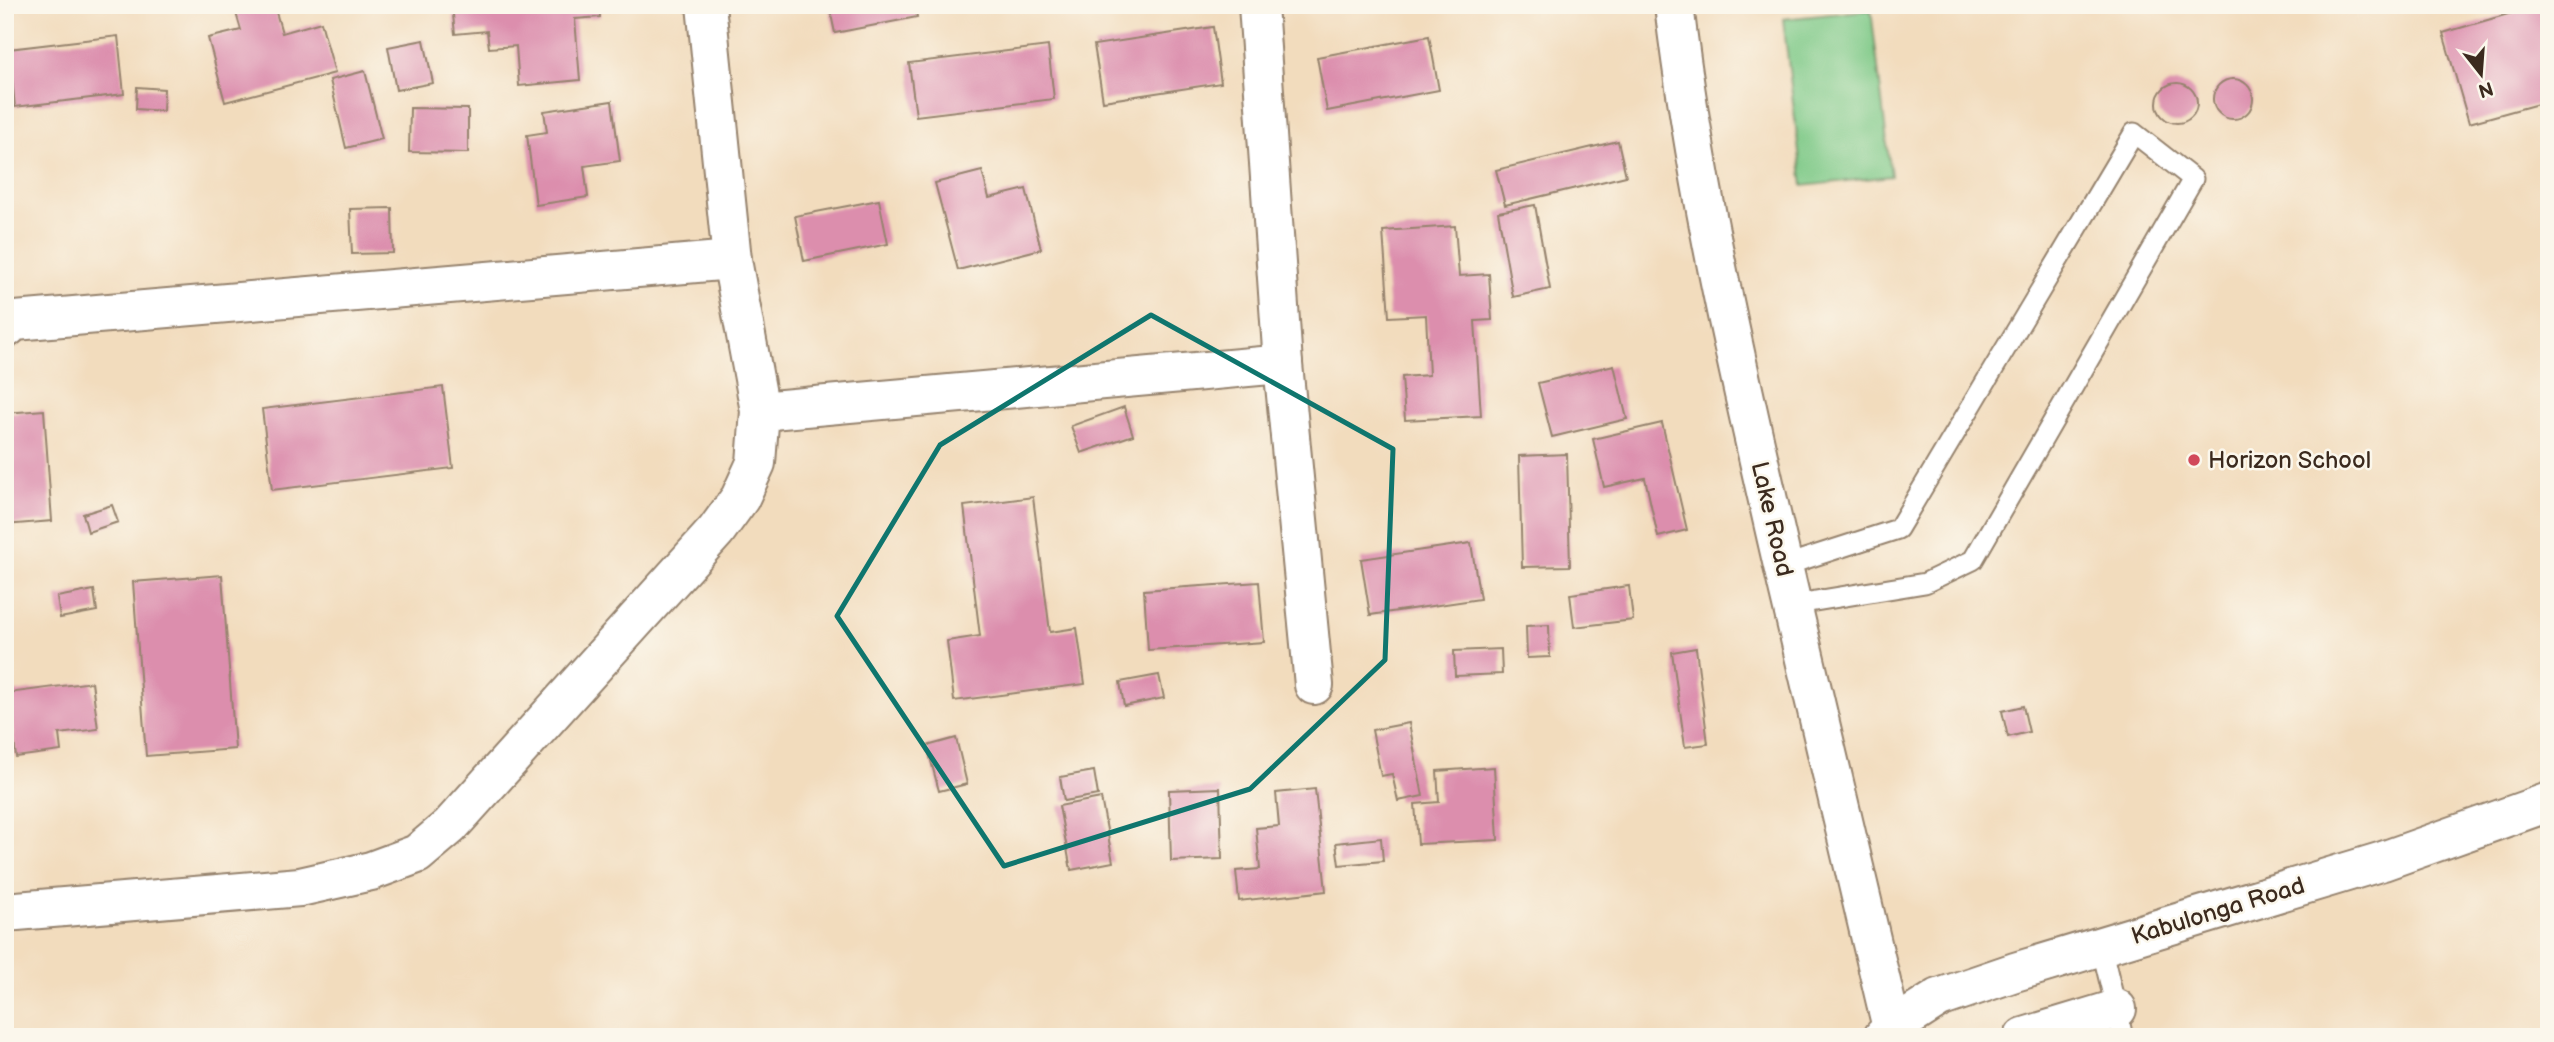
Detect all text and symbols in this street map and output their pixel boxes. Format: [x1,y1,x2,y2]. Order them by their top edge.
north arrow [2446,38,2516,108]
text: N [2475,76,2496,102]
place label: Horizon School [2208,446,2371,475]
marker: Horizon School [2186,452,2202,468]
street label: Lake Road [1745,459,1799,579]
street label: Kabulonga Road [2128,871,2308,951]

